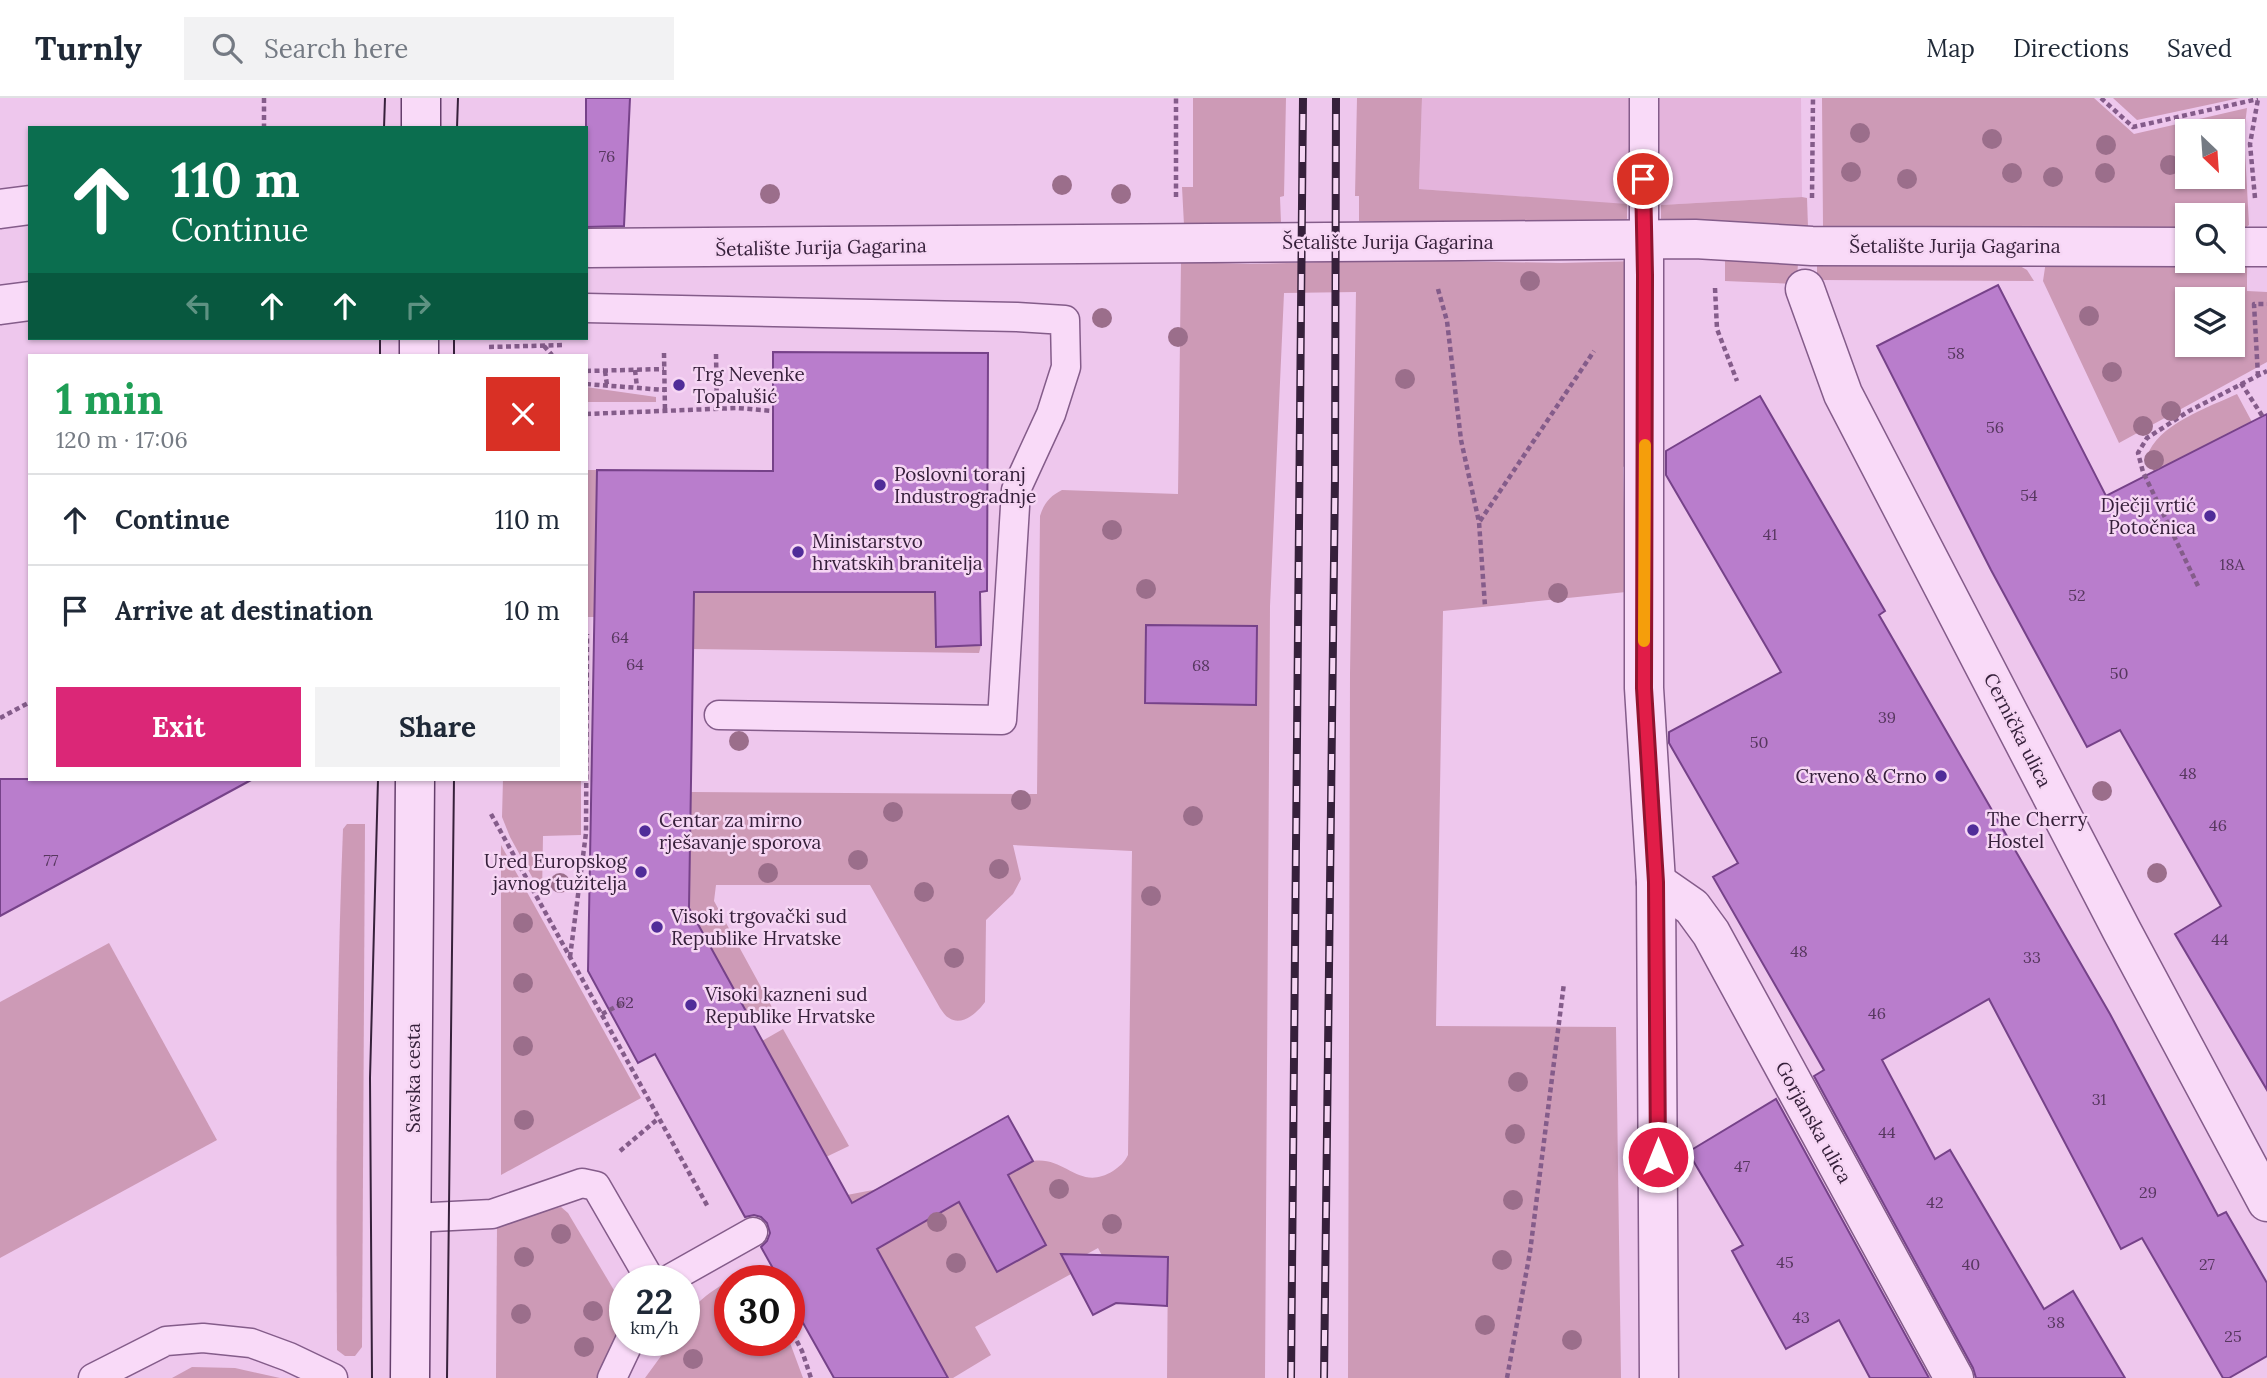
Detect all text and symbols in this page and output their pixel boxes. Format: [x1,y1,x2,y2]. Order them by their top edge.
search box [184,17,674,80]
text: Turnly [35,27,142,69]
icon: search [208,29,246,67]
text: Search here [264,32,408,65]
text: Map [1926,33,1975,64]
text: Directions [2013,33,2129,64]
text: Saved [2167,33,2232,64]
north arrow [2175,119,2245,189]
map controls [2175,119,2245,357]
house number: 76 [599,146,615,166]
text: 110 m [171,148,300,210]
pin [1613,149,1673,209]
icon: ahead [56,154,147,245]
icon: arrive [1624,160,1662,198]
button: search [2175,203,2245,273]
text: Continue [171,209,308,250]
street label: Šetalište Jurija Gagarina [1282,230,1494,254]
street label: Šetalište Jurija Gagarina [715,233,927,261]
street label: Šetalište Jurija Gagarina [1849,234,2061,258]
icon: left [180,287,218,325]
icon: ahead [253,287,291,325]
icon: ahead [326,287,364,325]
icon: right [399,287,437,325]
button: layers [2175,287,2245,357]
house number: 58 [1947,343,1965,363]
place label: Trg Nevenke Topalušić [693,362,805,408]
text: 1 min [56,372,163,426]
button: close [486,377,560,451]
marker: Trg Nevenke Topalušić [671,377,687,393]
house number: 56 [1986,417,2004,437]
text: 120 m · 17:06 [56,425,188,454]
place label: Poslovni toranj Industrogradnje [894,462,1036,508]
marker: Poslovni toranj Industrogradnje [872,477,888,493]
house number: 54 [2020,485,2038,505]
place label: Dječji vrtić Potočnica [2101,493,2196,539]
icon: ahead [56,501,94,539]
text: Continue [115,503,230,536]
text: 110 m [495,503,560,536]
marker: Dječji vrtić Potočnica [2202,508,2218,524]
house number: 41 [1763,524,1777,544]
place label: Ministarstvo hrvatskih branitelja [812,529,983,575]
marker: Ministarstvo hrvatskih branitelja [790,544,806,560]
house number: 18A [2220,554,2245,574]
house number: 52 [2068,585,2086,605]
icon: arrive [56,592,94,630]
text: Arrive at destination [115,594,373,627]
text: 10 m [504,594,560,627]
house number: 64 [611,627,629,647]
house number: 64 [626,654,644,674]
house number: 68 [1192,655,1210,675]
house number: 50 [2110,663,2128,683]
street label: Cernička ulica [1979,669,2057,792]
button: Exit [56,687,301,767]
button: Share [315,687,560,767]
house number: 39 [1878,707,1896,727]
house number: 50 [1750,732,1768,752]
house number: 48 [2179,763,2197,783]
place label: Crveno & Crno [1796,764,1927,788]
marker: Crveno & Crno [1933,768,1949,784]
place label: The Cherry Hostel [1987,807,2088,853]
place label: Centar za mirno rješavanje sporova [659,808,822,854]
house number: 46 [2209,815,2227,835]
marker: The Cherry Hostel [1965,822,1981,838]
marker: Centar za mirno rješavanje sporova [637,823,653,839]
place label: Ured Europskog javnog tužitelja [484,849,627,895]
house number: 77 [44,850,59,870]
marker: Ured Europskog javnog tužitelja [633,864,649,880]
place label: Visoki trgovački sud Republike Hrvatske [670,904,847,950]
marker: Visoki trgovački sud Republike Hrvatske [649,919,665,935]
house number: 44 [2211,929,2229,949]
house number: 48 [1790,941,1808,961]
house number: 33 [2023,947,2041,967]
place label: Visoki kazneni sud Republike Hrvatske [704,982,875,1028]
house number: 62 [616,992,634,1012]
marker: Visoki kazneni sud Republike Hrvatske [683,997,699,1013]
house number: 46 [1868,1003,1886,1023]
street label: Savska cesta [401,1023,425,1133]
street label: Gorjanska ulica [1771,1057,1857,1187]
house number: 31 [2092,1089,2107,1109]
position arrow [1621,1120,1695,1194]
house number: 44 [1878,1122,1896,1142]
house number: 47 [1734,1156,1751,1176]
house number: 29 [2139,1182,2157,1202]
house number: 42 [1926,1192,1944,1212]
house number: 45 [1776,1252,1794,1272]
house number: 40 [1962,1254,1980,1274]
house number: 27 [2199,1254,2216,1274]
speed limit sign: 30 [714,1265,805,1356]
text: 22 [636,1279,673,1324]
house number: 43 [1792,1307,1810,1327]
house number: 38 [2047,1312,2065,1332]
text: km/h [630,1316,679,1339]
house number: 25 [2224,1326,2242,1346]

